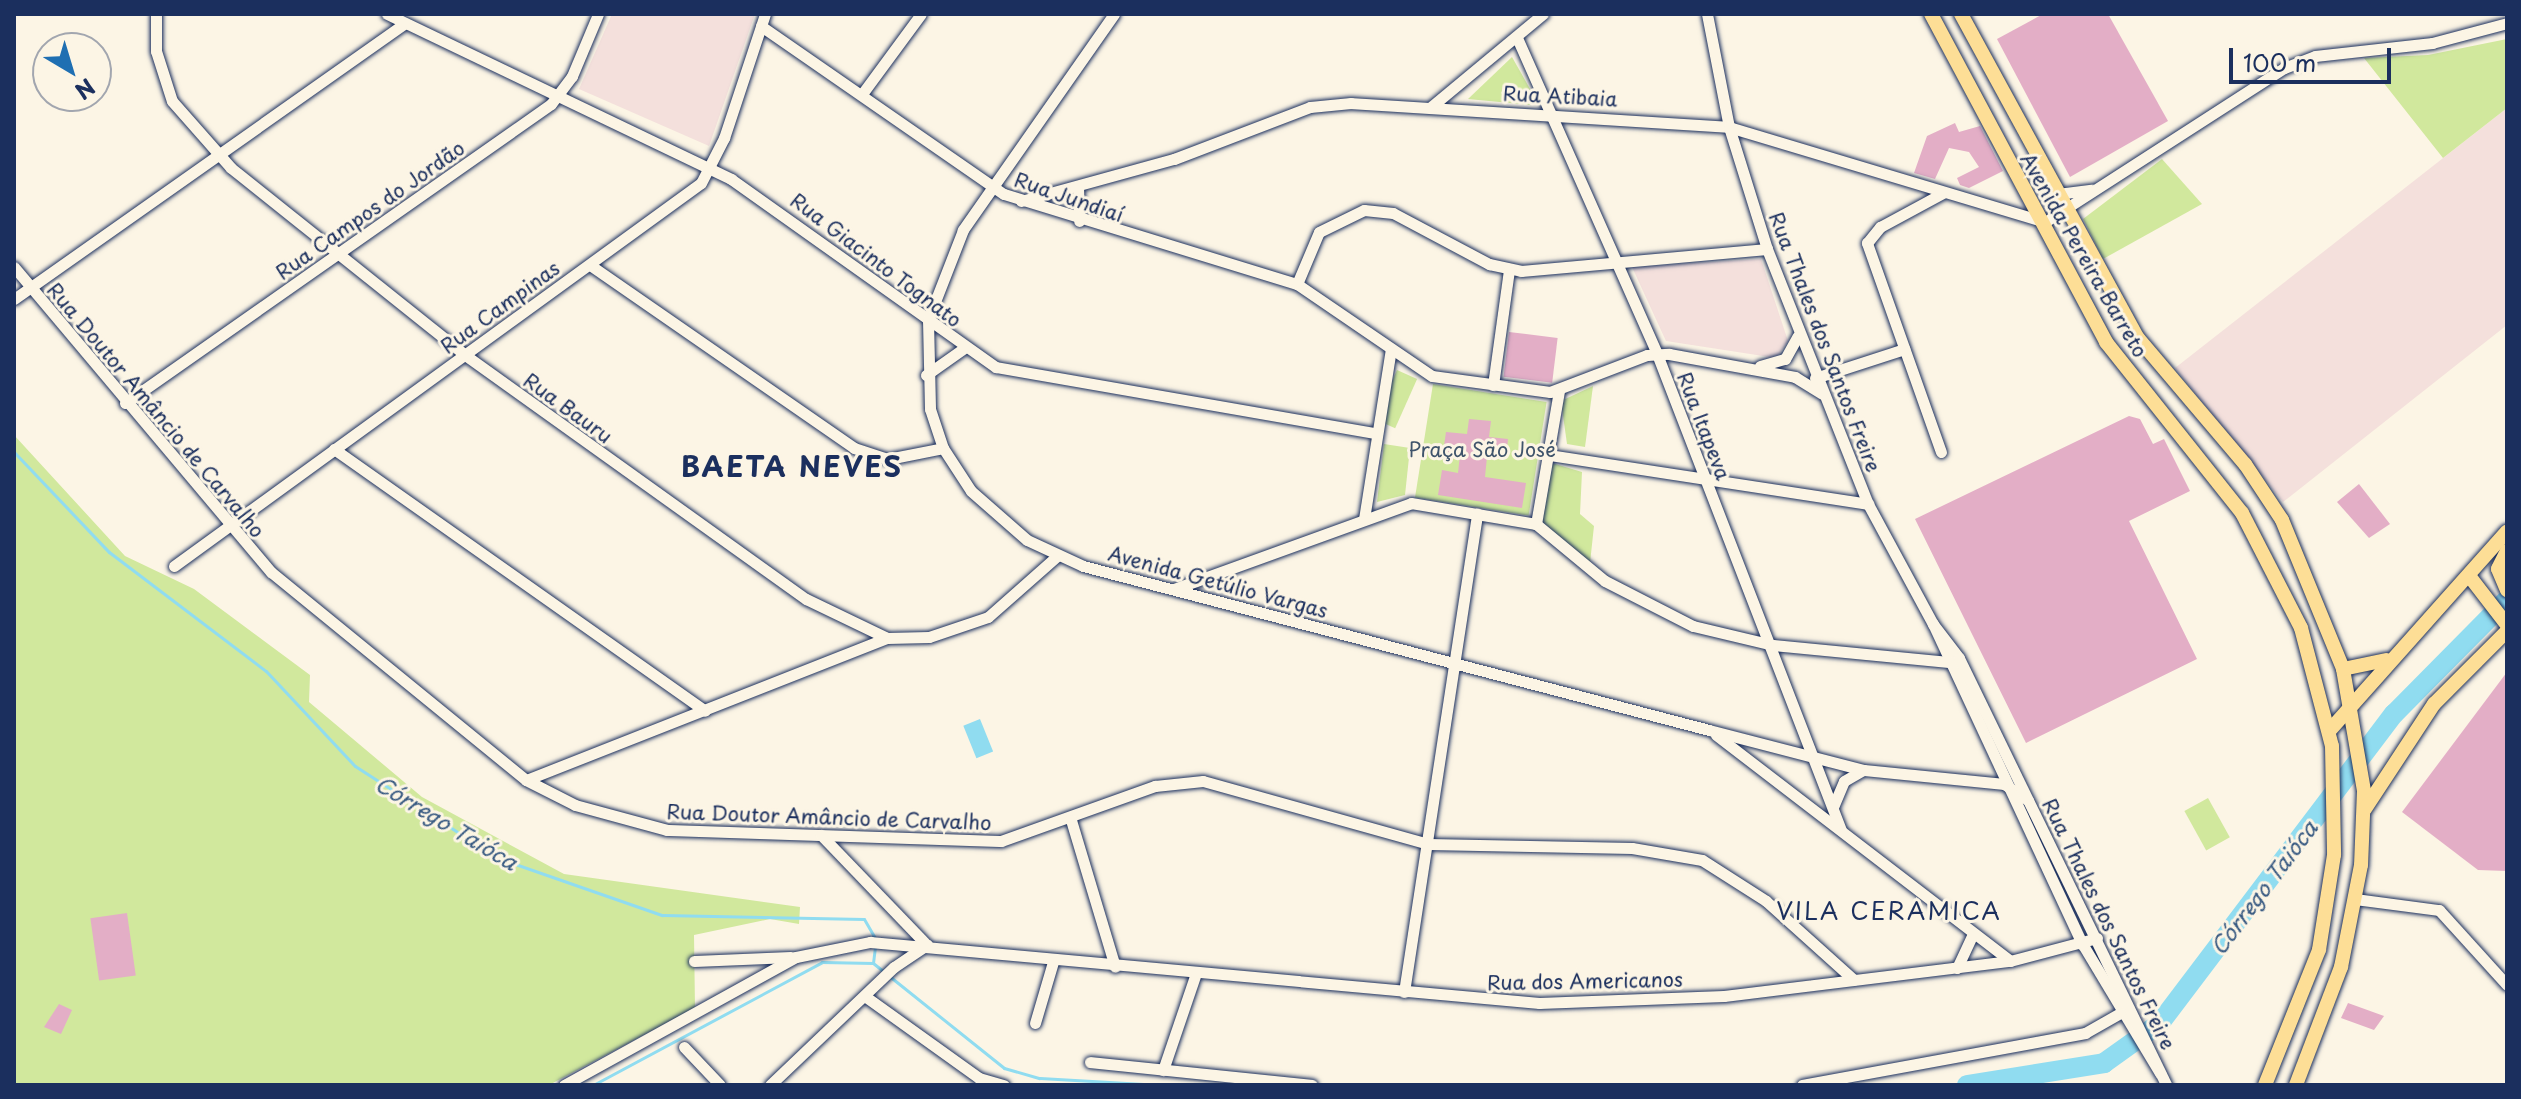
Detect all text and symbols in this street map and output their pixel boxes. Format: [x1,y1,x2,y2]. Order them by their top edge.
north arrow [32,32,112,112]
scale bar [2233,32,2395,82]
text: 100 m [2243,44,2316,80]
text: N [69,71,103,108]
street label: Rua Atibaia [1502,81,1618,111]
street label: Rua Campos do Jordão [272,136,468,284]
street label: Avenida Pereira Barreto [2016,149,2152,361]
street label: Rua Jundiaí [1010,167,1128,227]
street label: Rua Giacinto Tognato [785,187,967,333]
street label: Rua Thales dos Santos Freire [1764,207,1886,477]
street label: Rua Campinas [436,256,564,358]
street label: Rua Doutor Amâncio de Carvalho [42,277,270,543]
street label: Rua Bauru [519,368,617,448]
street label: Rua Itapeva [1672,368,1736,484]
park label: Praça São José [1408,437,1556,461]
district label: BAETA NEVES [680,449,904,483]
street label: Avenida Getúlio Vargas [1106,541,1330,623]
water label: Córrego Taióca [371,769,523,875]
street label: Rua Thales dos Santos Freire [2037,793,2181,1055]
street label: Rua Doutor Amâncio de Carvalho [665,799,993,835]
water label: Córrego Taióca [2204,815,2322,959]
district label: VILA CERAMICA [1777,897,2001,925]
street label: Rua dos Americanos [1487,967,1683,995]

